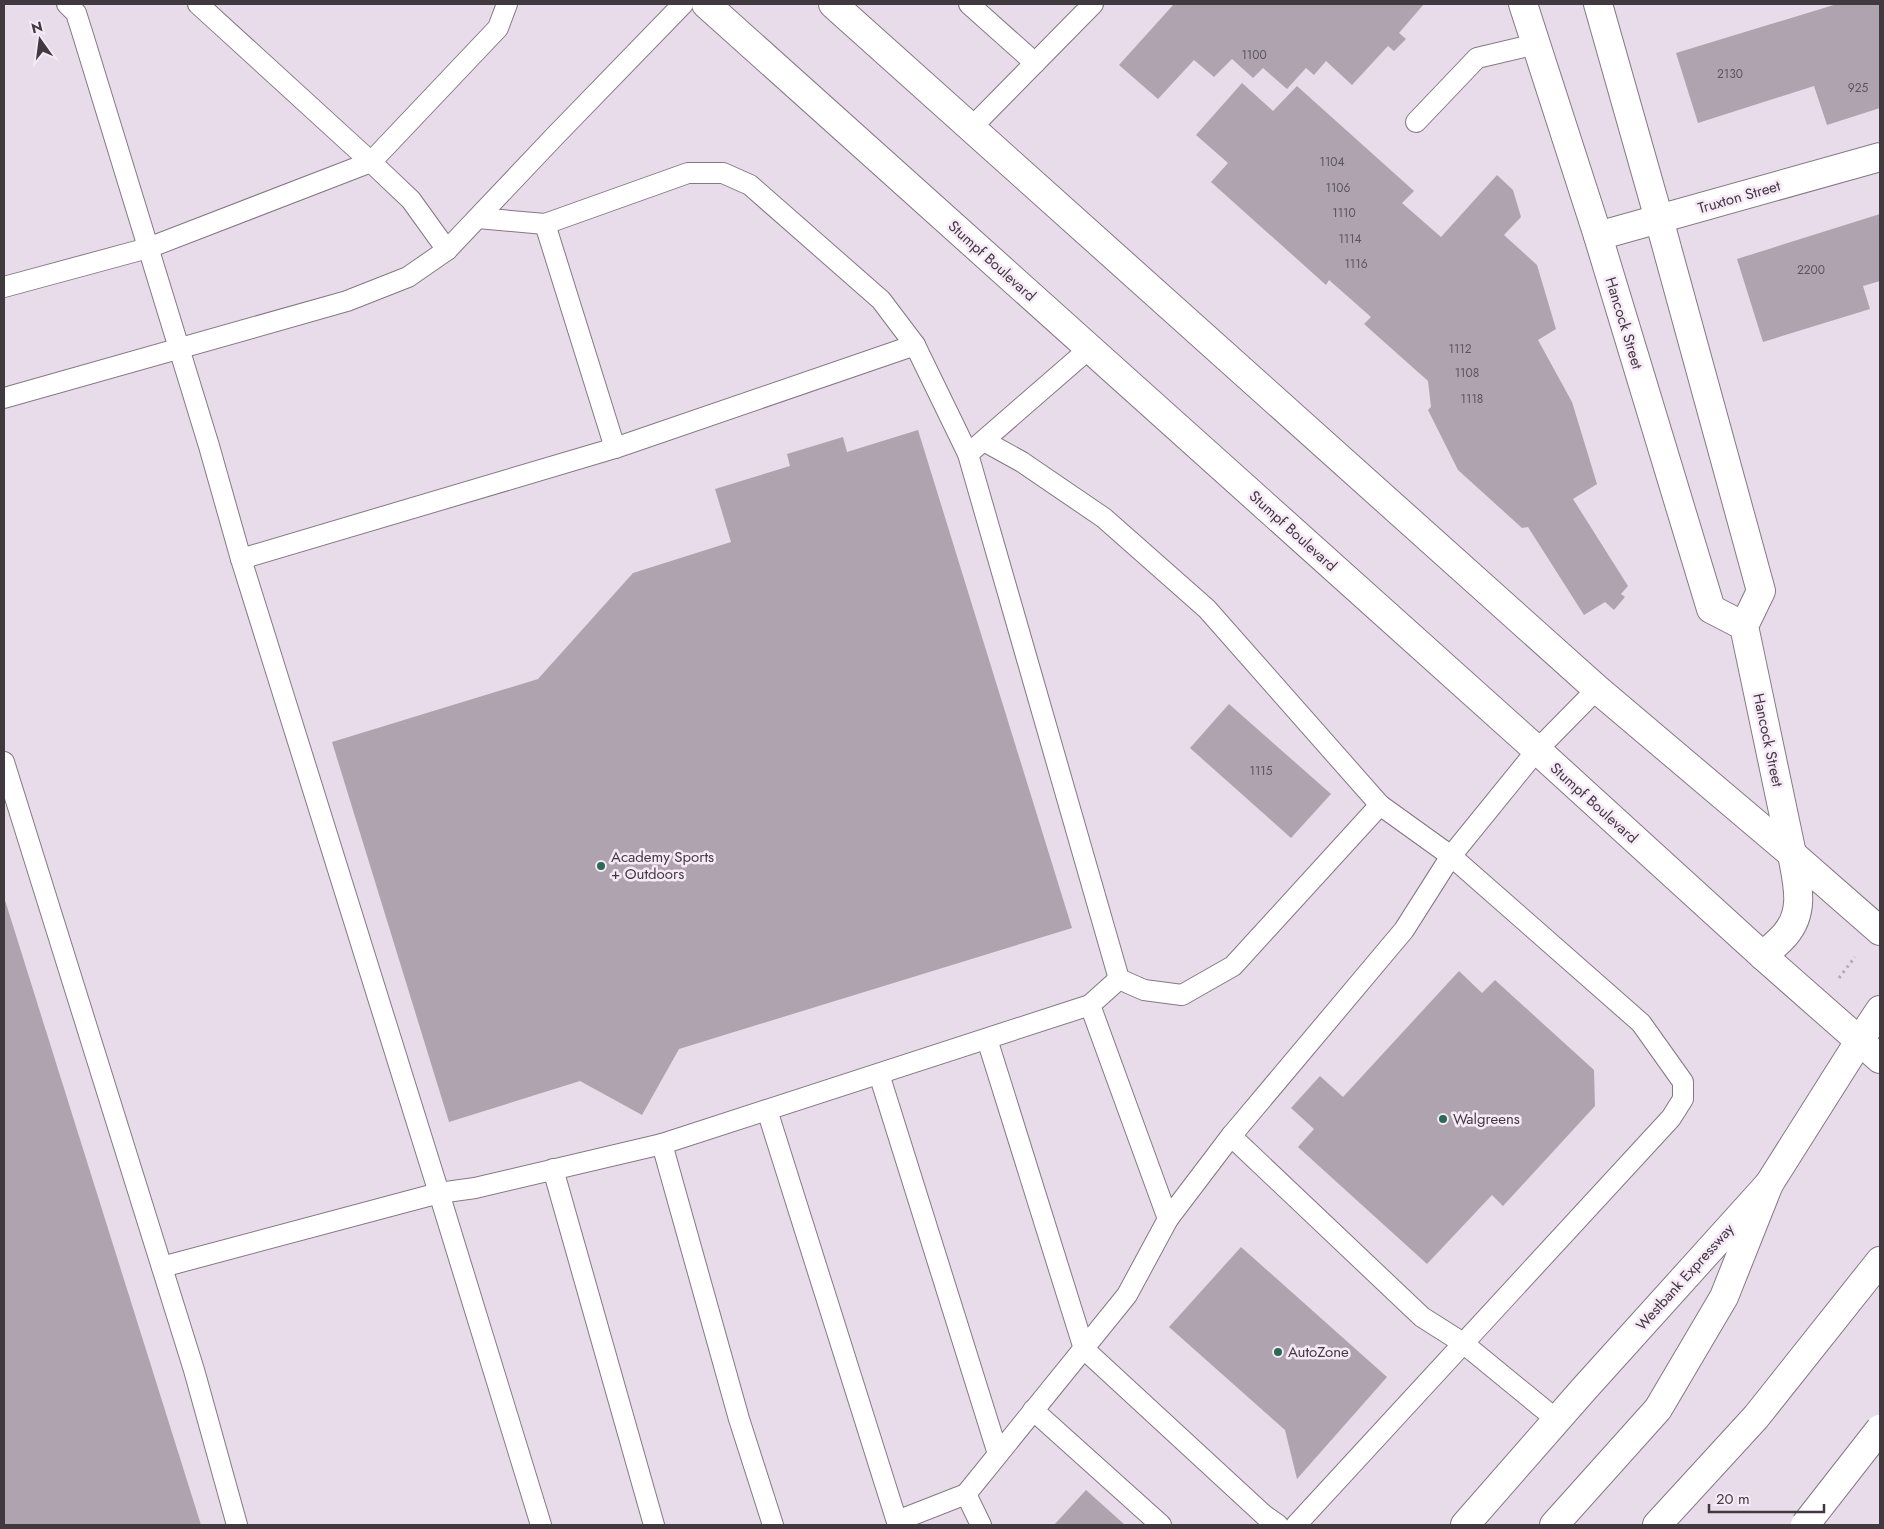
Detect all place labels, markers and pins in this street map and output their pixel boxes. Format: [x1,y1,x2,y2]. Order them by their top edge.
place label: Academy Sports + Outdoors [611,846,714,885]
marker: Academy Sports + Outdoors [595,860,607,872]
place label: Walgreens [1453,1108,1520,1130]
marker: Walgreens [1437,1113,1449,1125]
place label: AutoZone [1288,1341,1349,1363]
marker: AutoZone [1272,1346,1284,1358]

